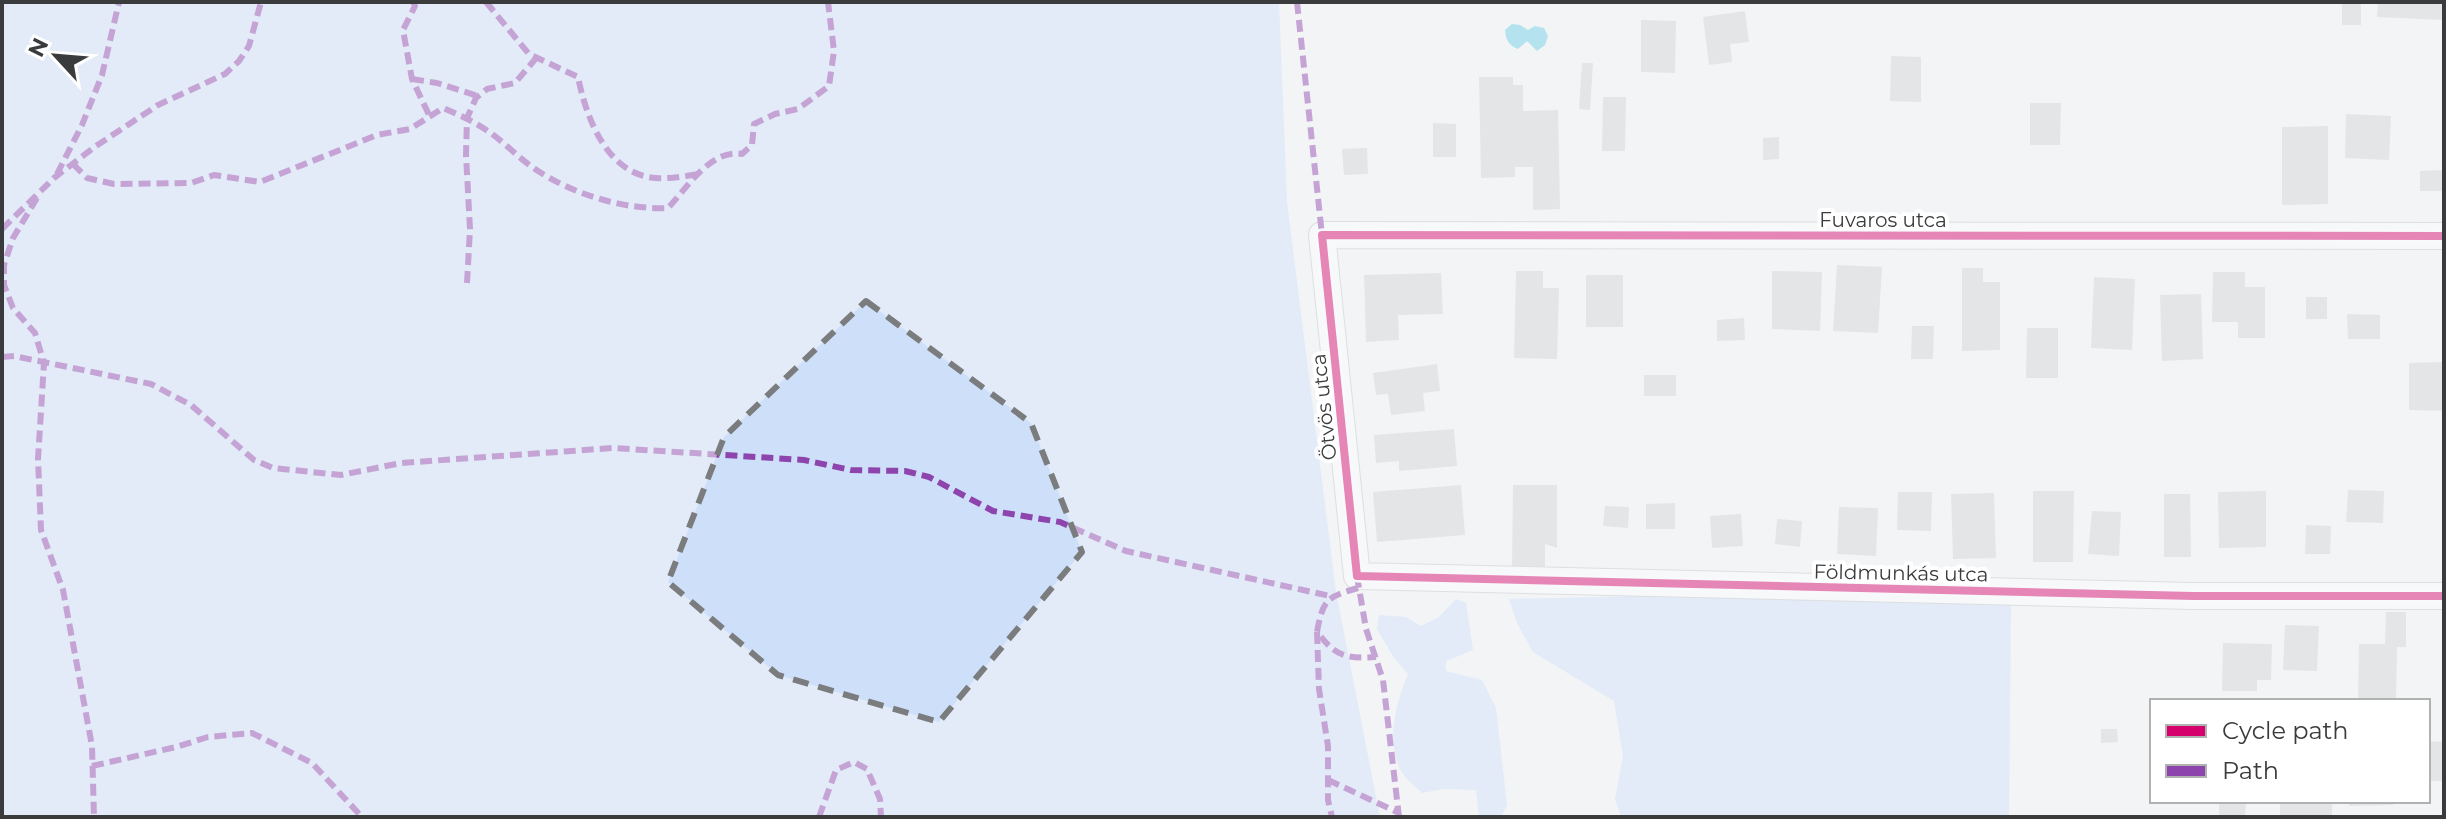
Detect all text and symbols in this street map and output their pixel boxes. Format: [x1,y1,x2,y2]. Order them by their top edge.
north arrow [16,16,96,96]
text: N [22,34,55,61]
street label: Fuvaros utca [1819,208,1947,232]
street label: Ötvös utca [1306,352,1342,462]
street label: Földmunkás utca [1813,559,1989,587]
legend [2150,699,2430,803]
text: Cycle path [2222,716,2349,745]
text: Path [2222,756,2279,785]

